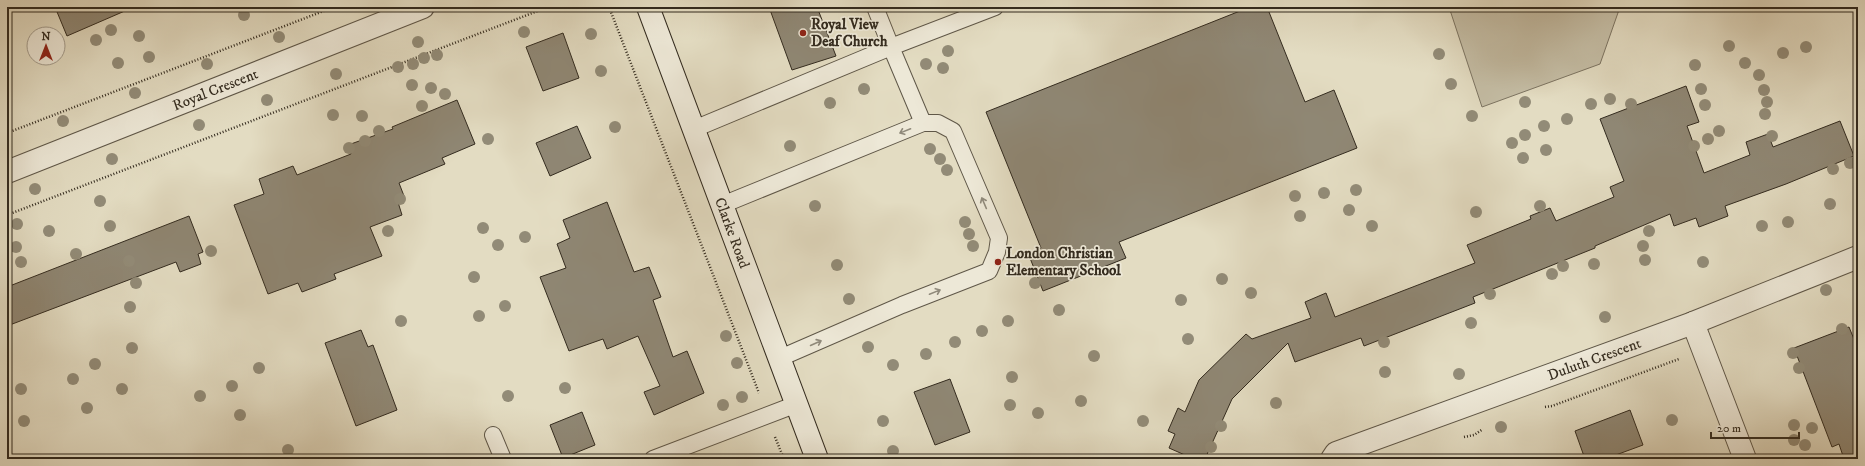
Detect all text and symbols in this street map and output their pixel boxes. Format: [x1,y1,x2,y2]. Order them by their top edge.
place label: Royal View Deaf Church [811,15,888,51]
north arrow [26,26,66,66]
marker: Royal View Deaf Church [798,28,808,38]
text: N [41,30,51,44]
street label: Royal Crescent [170,64,261,115]
one-way arrow [899,127,911,135]
street label: Clarke Road [710,195,754,271]
one-way arrow [980,197,987,209]
place label: London Christian Elementary School [1006,244,1121,280]
marker: London Christian Elementary School [993,257,1003,267]
one-way arrow [929,287,941,295]
street label: Duluth Crescent [1545,334,1644,385]
one-way arrow [809,338,821,346]
scale bar [1711,414,1799,440]
text: 20 m [1717,421,1741,436]

